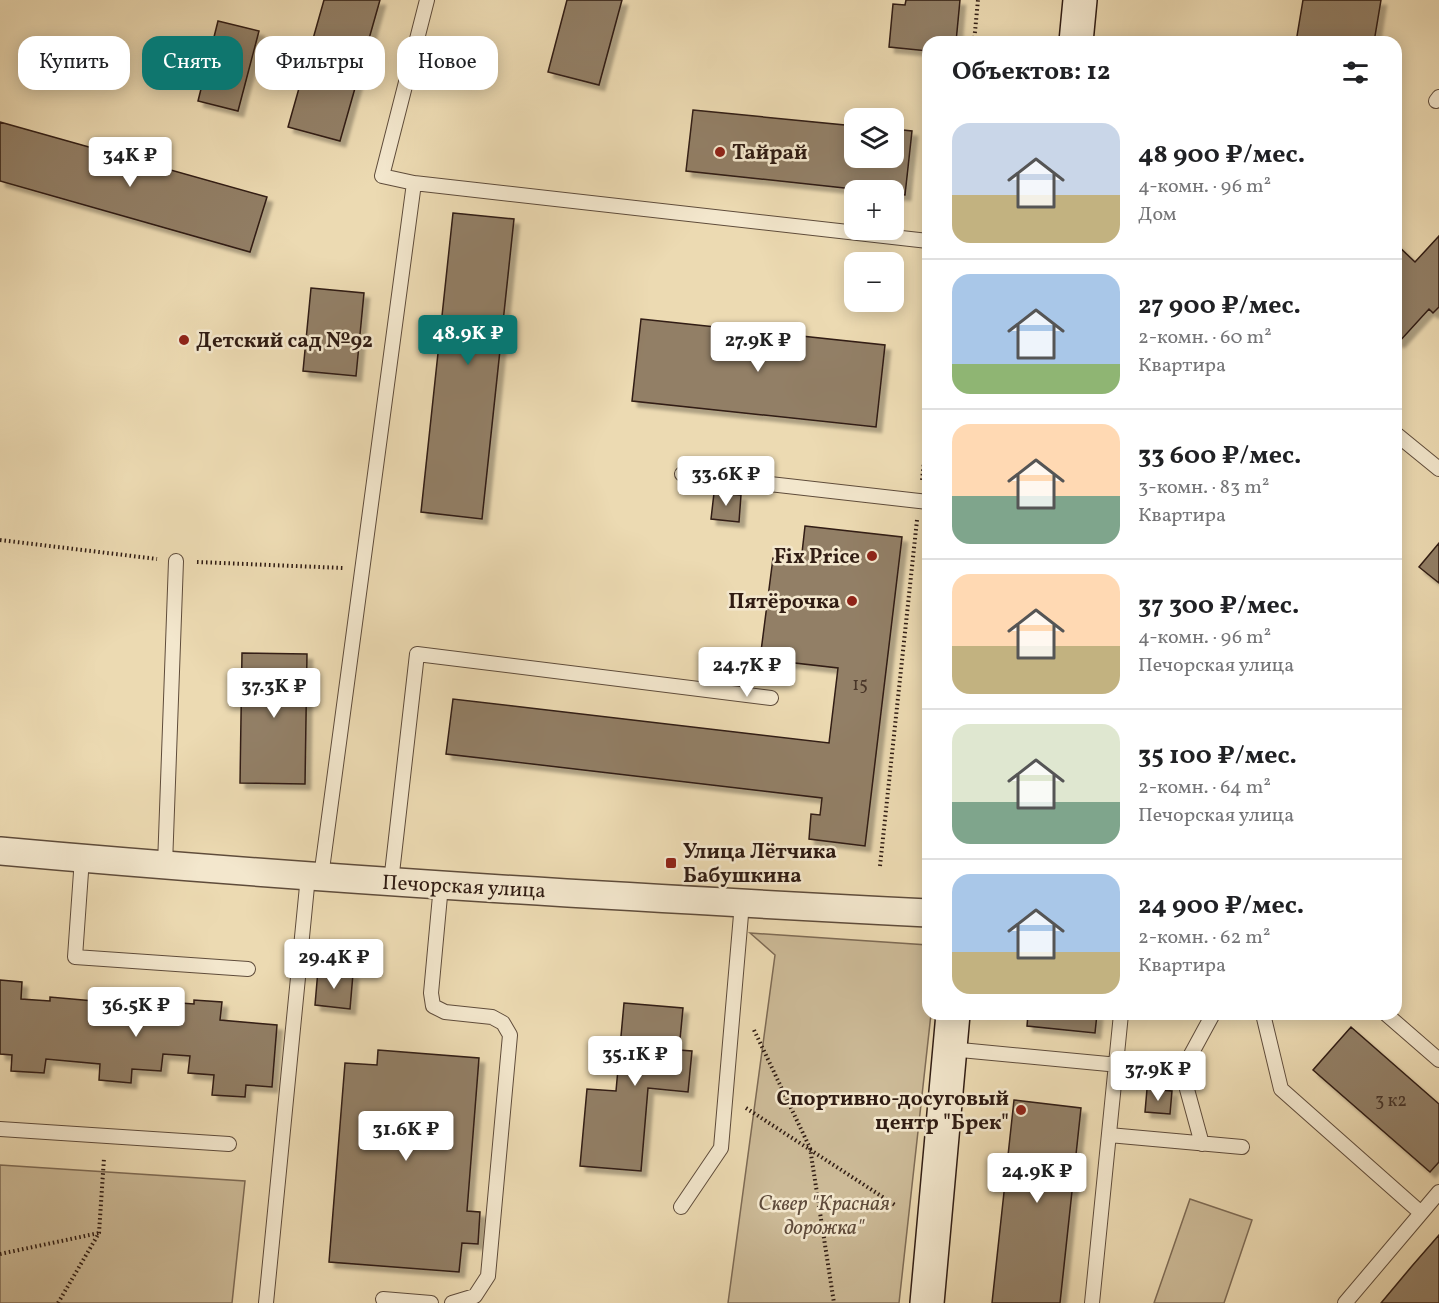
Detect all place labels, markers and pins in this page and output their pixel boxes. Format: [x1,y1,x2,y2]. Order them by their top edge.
pin: 34K ₽ [88,137,172,188]
place label: Тайрай [732,139,807,168]
marker: Тайрай [713,145,727,159]
pin: 48.9K ₽ [413,315,523,366]
pin: 27.9K ₽ [703,322,813,373]
place label: Детский сад №92 [196,327,373,356]
marker: Детский сад №92 [177,333,191,347]
pin: 33.6K ₽ [671,456,781,507]
place label: Fix Price [774,543,860,572]
marker: Fix Price [865,549,879,563]
place label: Пятёрочка [728,588,840,617]
marker: Пятёрочка [845,594,859,608]
pin: 24.7K ₽ [692,647,802,698]
pin: 37.3K ₽ [219,668,329,719]
place label: Улица Лётчика Бабушкина [683,838,837,891]
marker: Улица Лётчика Бабушкина [664,856,678,870]
pin: 29.4K ₽ [279,939,389,990]
pin: 36.5K ₽ [81,987,191,1038]
pin: 35.1K ₽ [580,1036,690,1087]
pin: 37.9K ₽ [1103,1051,1213,1102]
place label: Спортивно-досуговый центр "Брек" [777,1085,1009,1138]
marker: Спортивно-досуговый центр "Брек" [1014,1103,1028,1117]
pin: 31.6K ₽ [351,1111,461,1162]
pin: 24.9K ₽ [982,1153,1092,1204]

